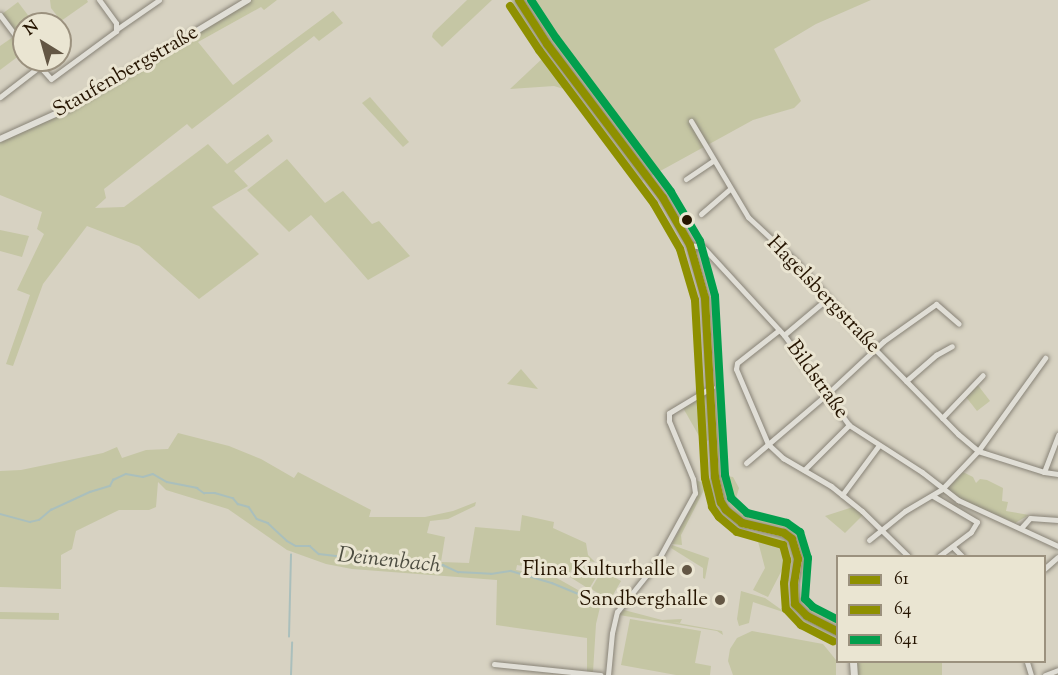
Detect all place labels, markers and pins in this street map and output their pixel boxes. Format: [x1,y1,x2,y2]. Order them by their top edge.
unlabelled marker [681,214,693,226]
place label: Flina Kulturhalle [522,557,675,583]
marker: Flina Kulturhalle [680,563,694,577]
place label: Sandberghalle [579,587,708,613]
marker: Sandberghalle [713,593,727,607]

